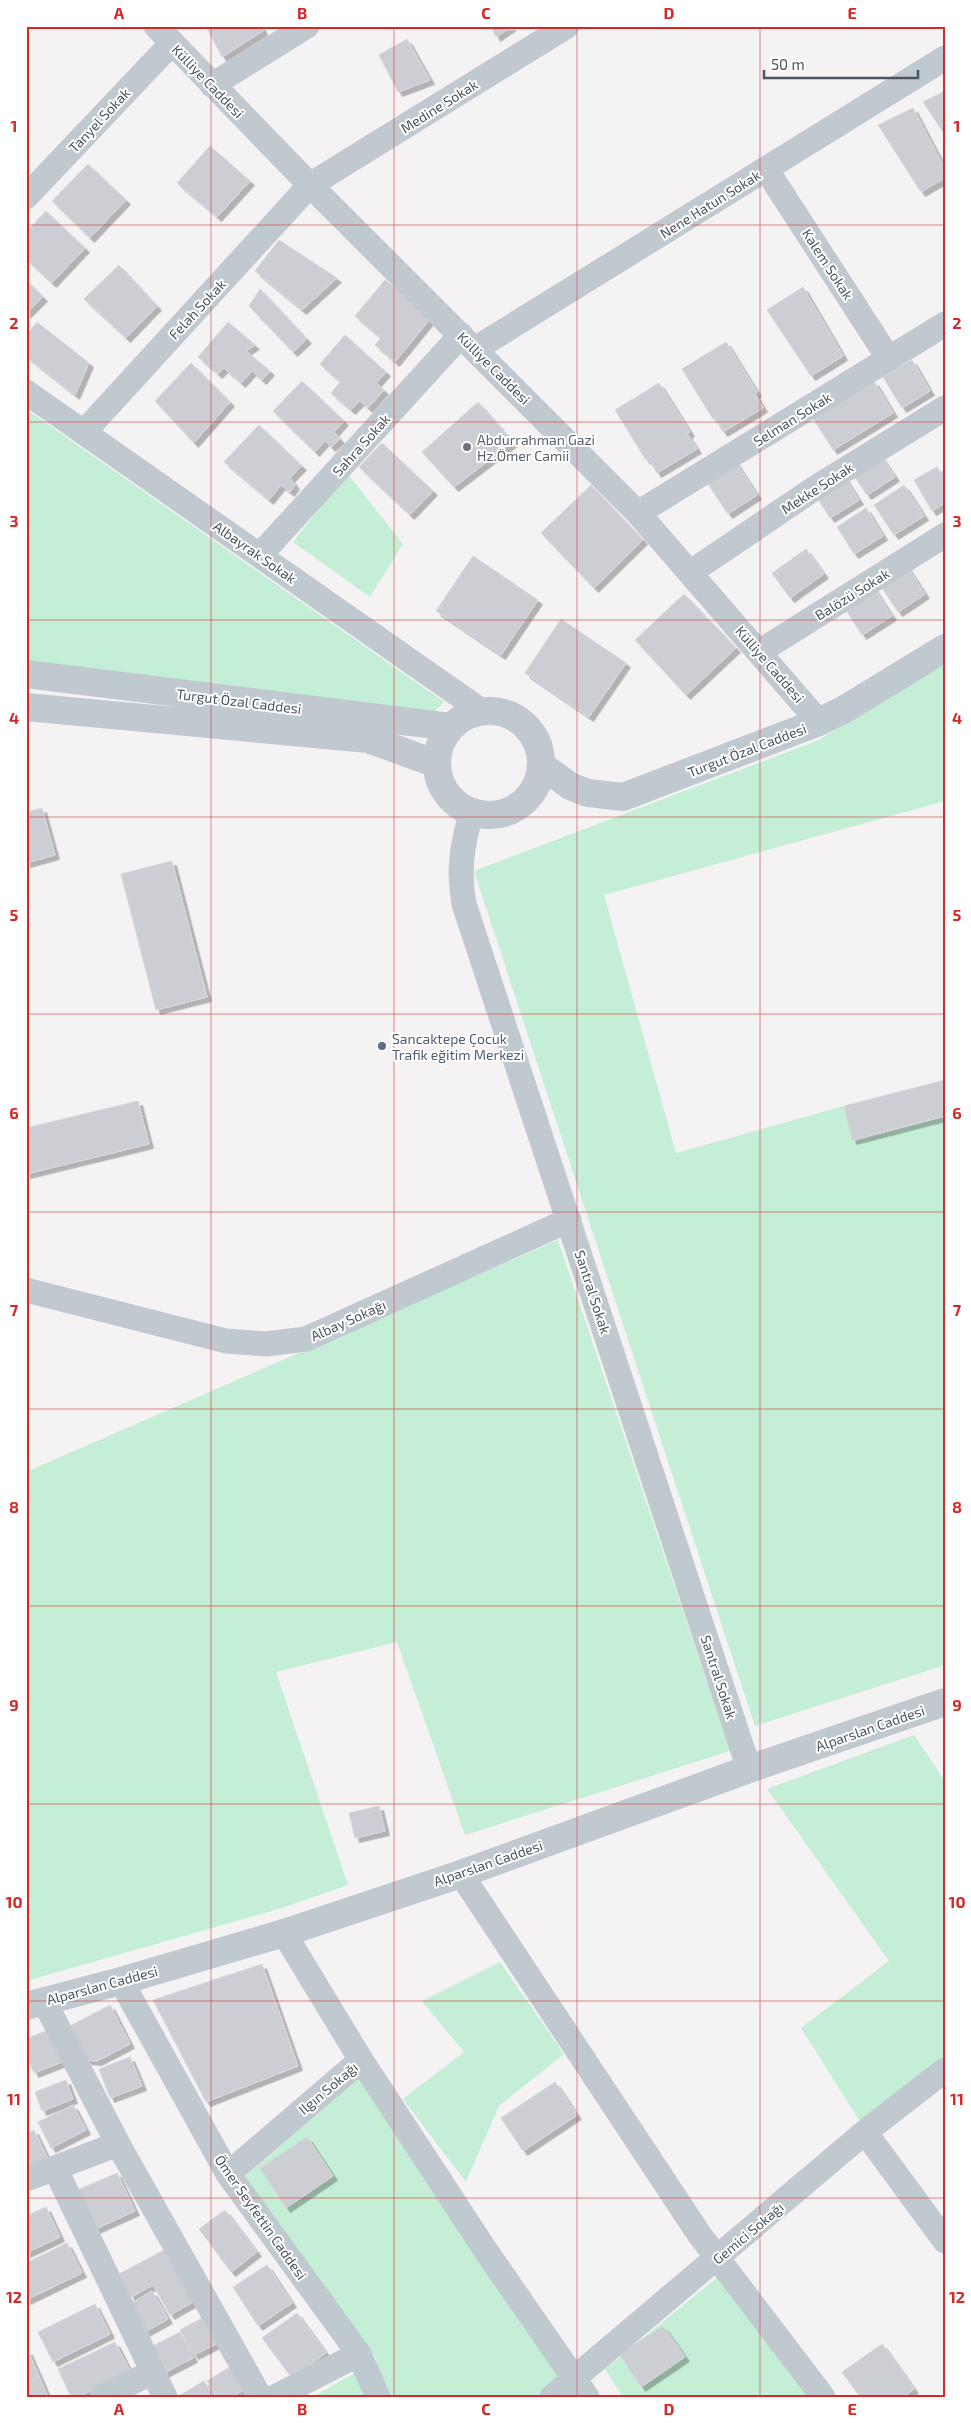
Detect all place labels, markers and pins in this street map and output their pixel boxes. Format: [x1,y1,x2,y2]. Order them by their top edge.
place label: Abdurrahman Gazi Hz.Ömer Camii [477,431,595,464]
marker: Abdurrahman Gazi Hz.Ömer Camii [461,441,473,453]
place label: Sancaktepe Çocuk Trafik eğitim Merkezi [392,1030,524,1063]
marker: Sancaktepe Çocuk Trafik eğitim Merkezi [376,1040,388,1052]

